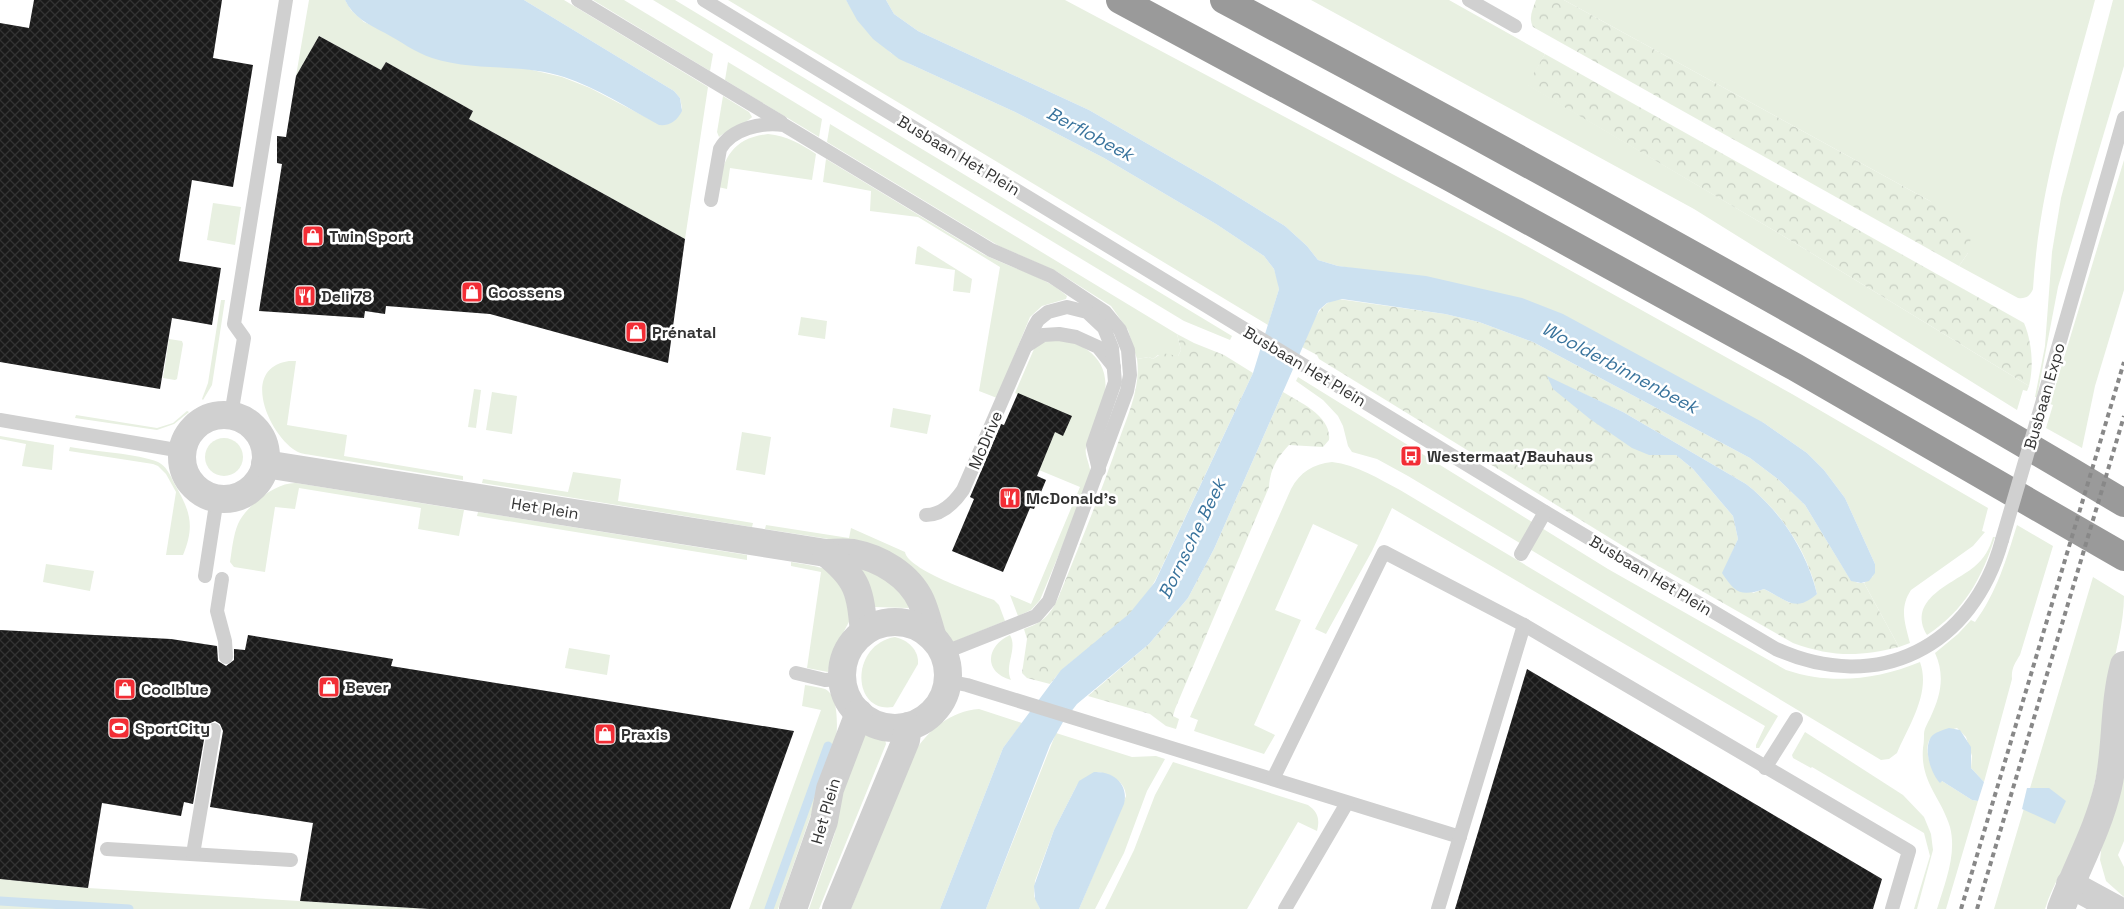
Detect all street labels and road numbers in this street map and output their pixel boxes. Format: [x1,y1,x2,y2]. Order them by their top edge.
street label: Busbaan Het Plein [894,111,1024,200]
street label: Busbaan Het Plein [1240,322,1370,411]
street label: Busbaan Expo [2019,340,2070,452]
street label: McDrive [964,408,1007,473]
street label: Het Plein [510,493,580,524]
street label: Busbaan Het Plein [1586,531,1716,620]
street label: Het Plein [806,776,845,847]

